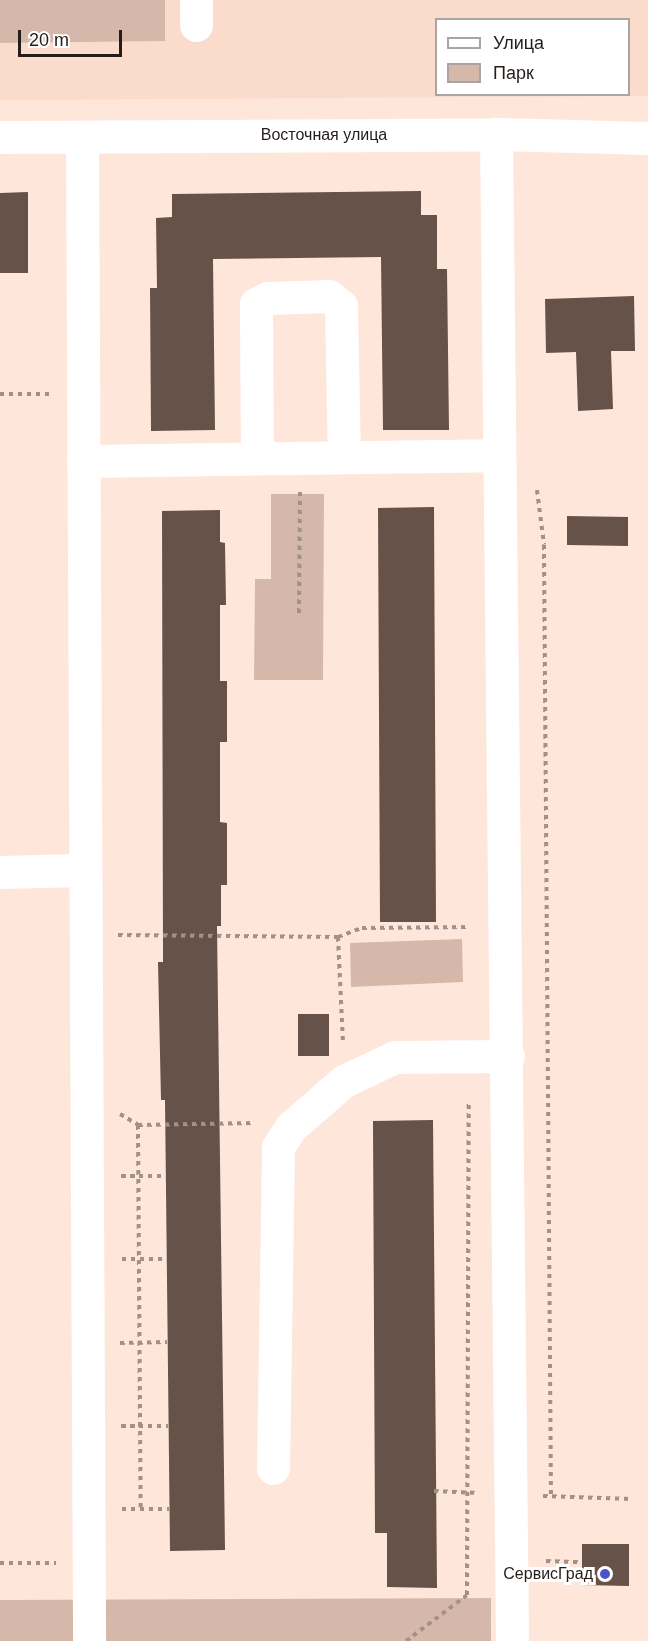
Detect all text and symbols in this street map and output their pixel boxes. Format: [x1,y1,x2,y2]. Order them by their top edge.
scale bar [21,18,124,56]
legend [435,18,630,96]
text: 20 m [29,30,69,50]
text: Улица [493,33,544,53]
text: Парк [493,63,534,83]
street label: Восточная улица [261,125,387,145]
place label: СервисГрад [503,1564,593,1584]
marker: СервисГрад [598,1567,612,1581]

